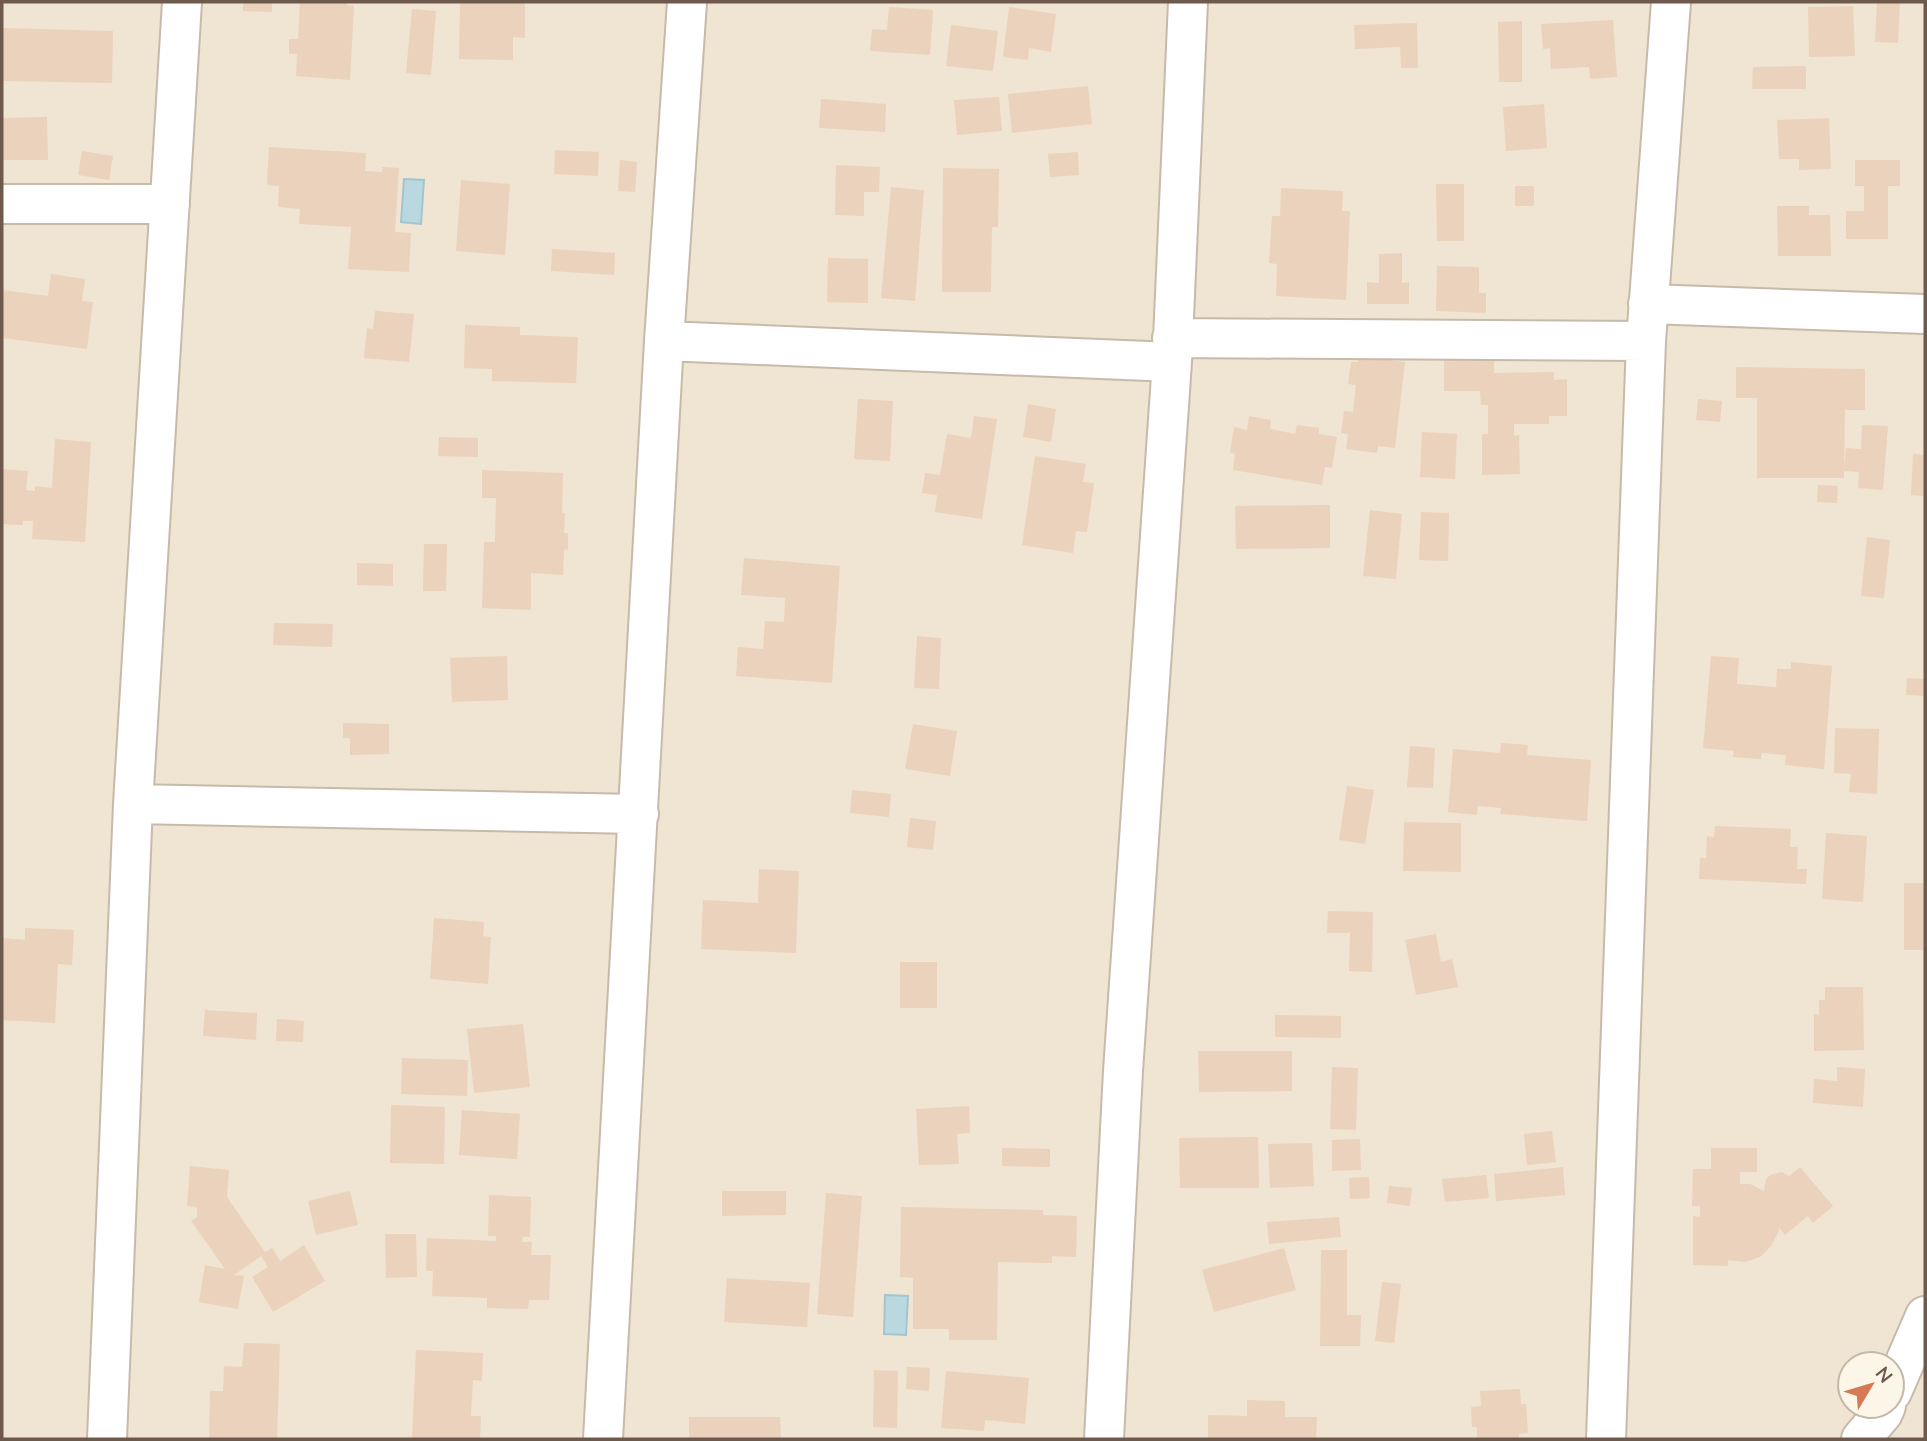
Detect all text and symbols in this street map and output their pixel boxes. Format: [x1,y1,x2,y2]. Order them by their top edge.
north arrow [1836,1350,1906,1420]
text: N [1869,1362,1898,1389]

